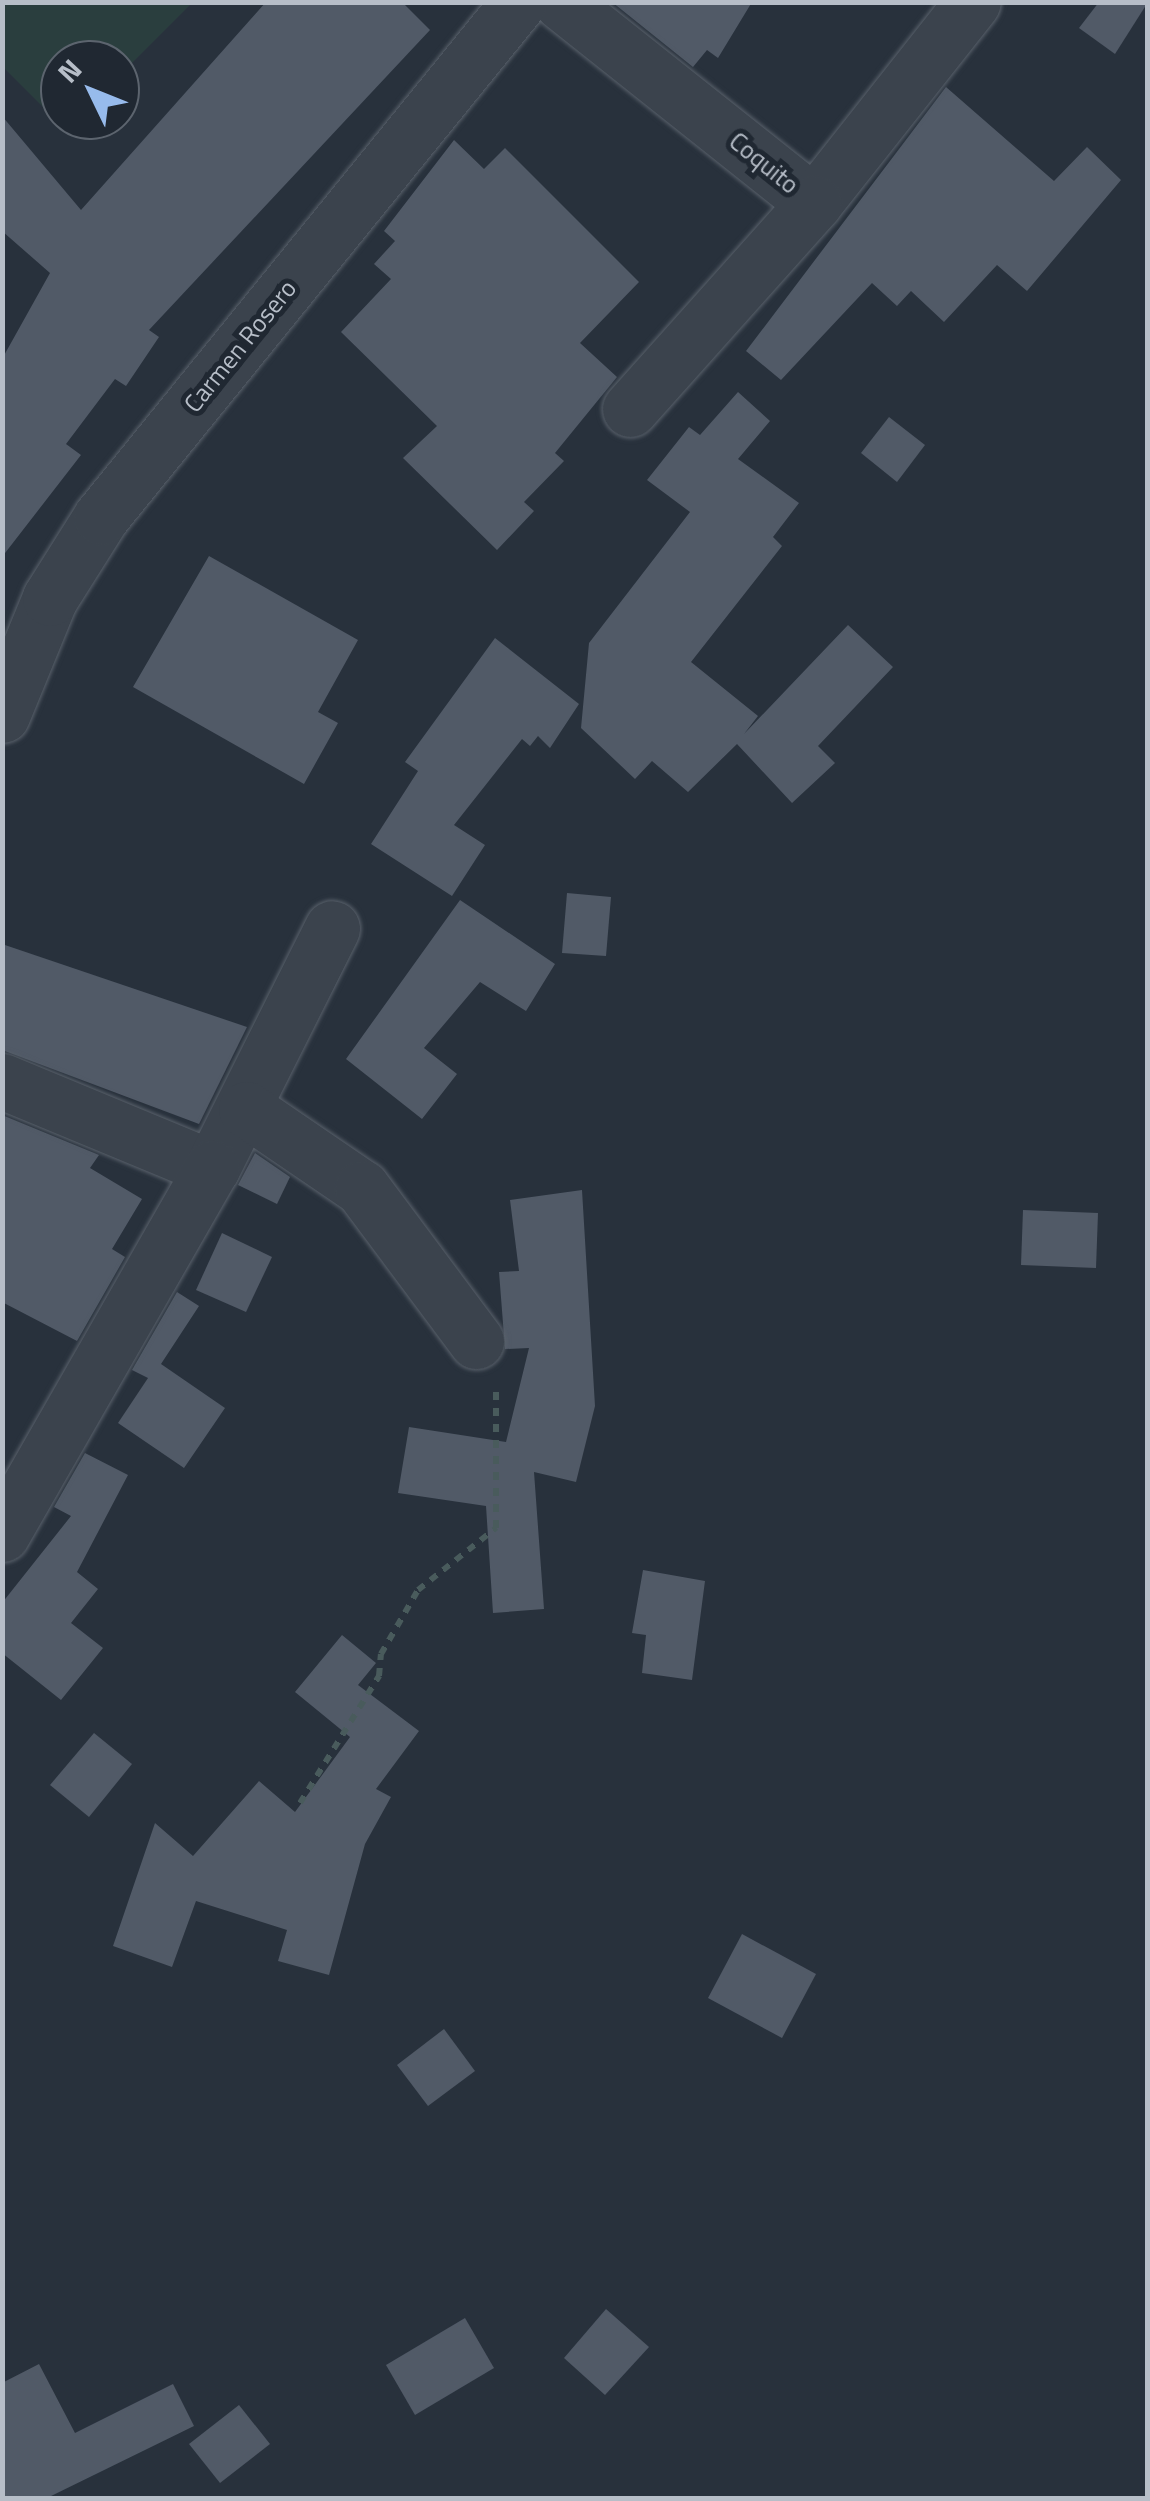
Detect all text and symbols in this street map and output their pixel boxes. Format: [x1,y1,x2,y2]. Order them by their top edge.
north arrow [40,40,140,140]
text: N [47,49,91,92]
street label: Coquito [723,126,805,200]
street label: Carmen Rosero [178,274,302,418]

